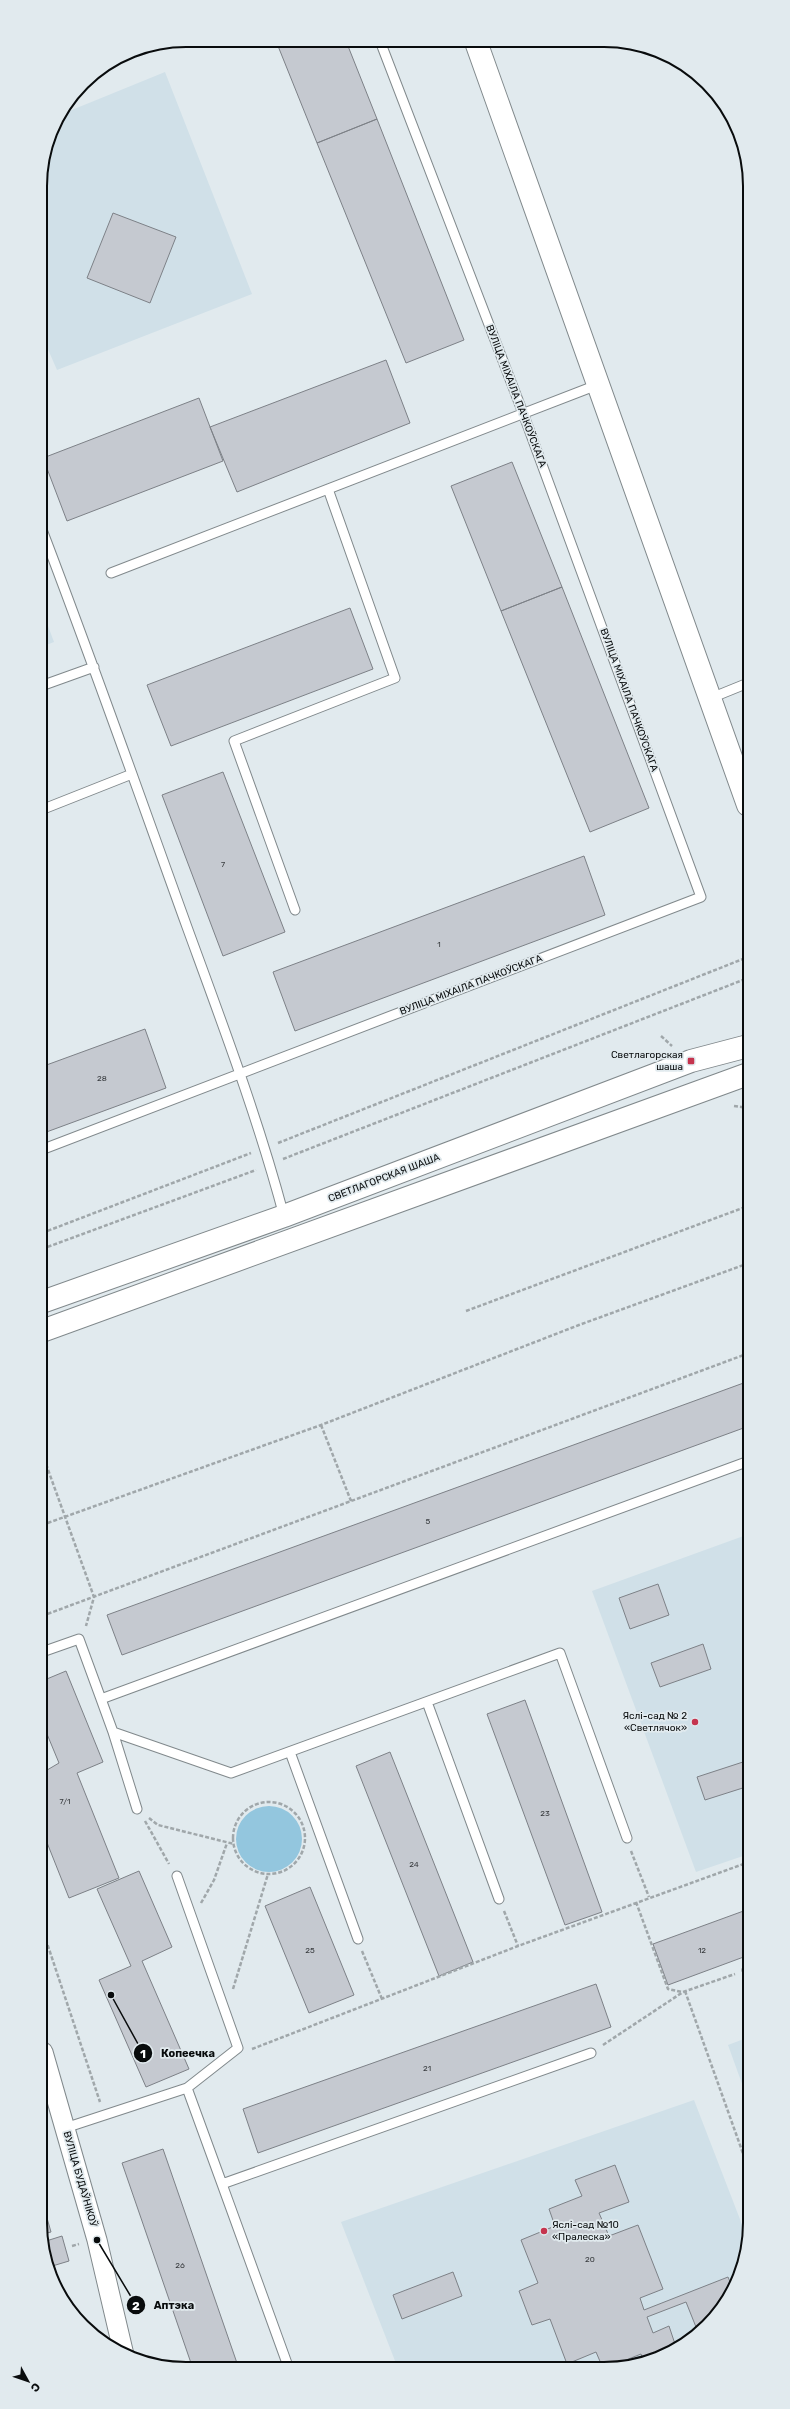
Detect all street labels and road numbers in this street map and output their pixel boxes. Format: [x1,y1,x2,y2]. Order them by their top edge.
street label: ВУЛІЦА МІХАІЛА ПАЧКОЎСКАГА [483,323,549,469]
street label: ВУЛІЦА МІХАІЛА ПАЧКОЎСКАГА [597,627,661,774]
street label: ВУЛІЦА МІХАІЛА ПАЧКОЎСКАГА [398,952,544,1018]
street label: СВЕТЛАГОРСКАЯ ШАША [326,1151,442,1205]
street label: ВУЛІЦА БУДАЎНІКОЎ [61,2130,99,2228]

